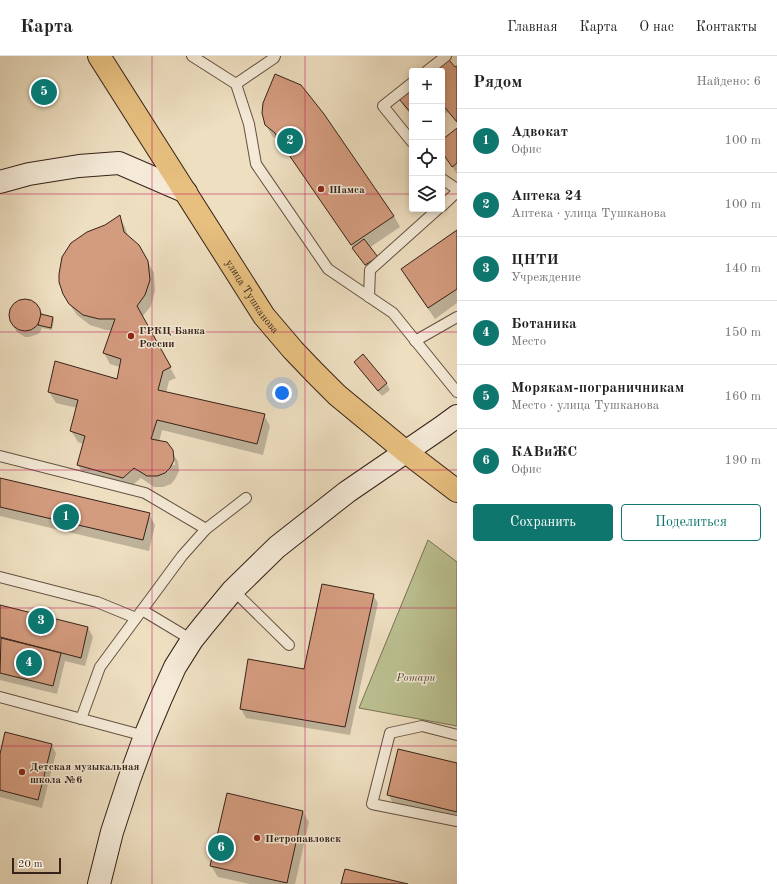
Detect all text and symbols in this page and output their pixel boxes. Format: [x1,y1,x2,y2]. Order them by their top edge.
text: Карта [20,18,73,37]
text: Главная [507,20,557,34]
text: Карта [579,20,617,34]
text: О нас [639,20,674,34]
text: Контакты [696,20,757,34]
map controls [409,68,445,212]
button: + [409,68,445,104]
text: Рядом [473,74,522,91]
text: Найдено: 6 [697,75,761,88]
pin: 5 [31,77,57,107]
button: − [409,104,445,140]
text: Адвокат [511,125,568,140]
pin: 2 [277,126,303,156]
text: 1 [482,134,490,147]
text: 100 m [724,134,761,147]
button: locate [409,140,445,176]
text: Офис [511,143,541,156]
button: layers [409,176,445,212]
marker: Шамса [316,184,326,194]
place label: Шамса [329,185,365,196]
text: Аптека 24 [511,189,582,204]
text: 2 [482,198,490,211]
text: 100 m [724,198,761,211]
text: Аптека · улица Тушканова [511,207,666,220]
text: ЦНТИ [511,253,559,268]
street label: улица Тушканова [223,258,281,336]
text: 3 [482,262,490,275]
text: 140 m [724,262,761,275]
text: Учреждение [511,271,581,284]
text: Ботаника [511,317,577,332]
place label: ГРКЦ Банка России [139,326,206,350]
text: 4 [482,326,490,339]
text: 150 m [724,326,761,339]
marker: ГРКЦ Банка России [126,331,136,341]
text: Место [511,335,546,348]
text: Морякам-пограничникам [511,381,684,396]
your location [272,383,292,403]
text: 5 [482,390,490,403]
text: 160 m [724,390,761,403]
text: Место · улица Тушканова [511,399,659,412]
text: КАВиЖС [511,445,577,460]
text: 6 [482,454,490,467]
text: 190 m [724,454,761,467]
text: Офис [511,463,541,476]
pin: 1 [53,502,79,532]
button: Сохранить [473,504,613,541]
button: Поделиться [621,504,761,541]
pin: 3 [28,606,54,636]
pin: 4 [16,648,42,678]
park label: Ротари [395,673,436,684]
place label: Детская музыкальная школа №6 [30,762,140,786]
marker: Детская музыкальная школа №6 [17,767,27,777]
pin: 6 [208,833,234,863]
marker: Петропавловск [252,833,262,843]
place label: Петропавловск [265,834,341,845]
scale bar [12,856,61,875]
text: 20 m [18,859,43,870]

